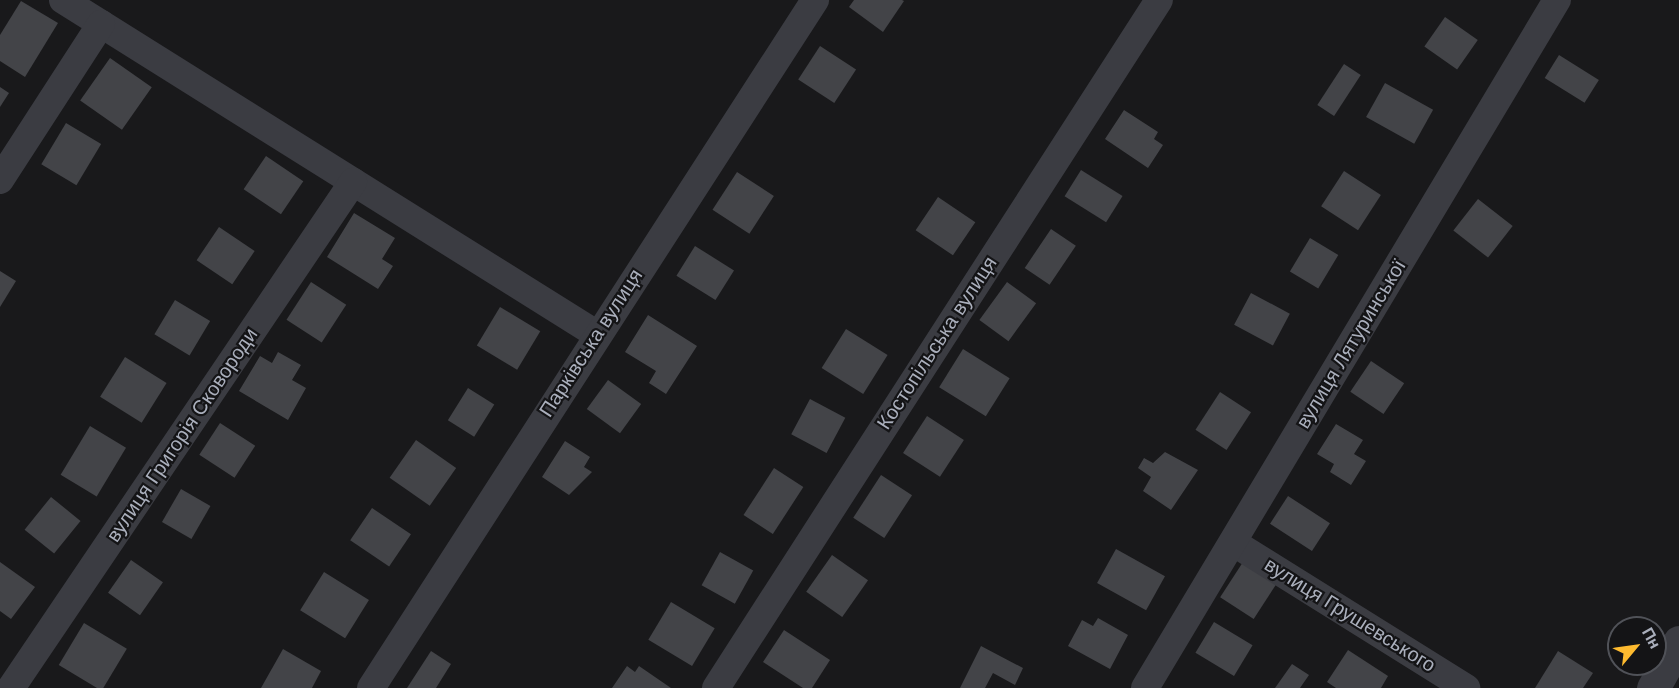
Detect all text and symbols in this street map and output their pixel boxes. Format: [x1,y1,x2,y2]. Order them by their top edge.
street label: Костопільська вулиця [872,252,1002,434]
street label: вулиця Лятуринської [1291,255,1411,433]
street label: Парківська вулиця [534,265,648,421]
street label: вулиця Григорія Сковороди [101,323,263,547]
street label: вулиця Грушевського [1260,553,1440,677]
north arrow [1607,616,1667,676]
text: Пн [1639,625,1664,651]

